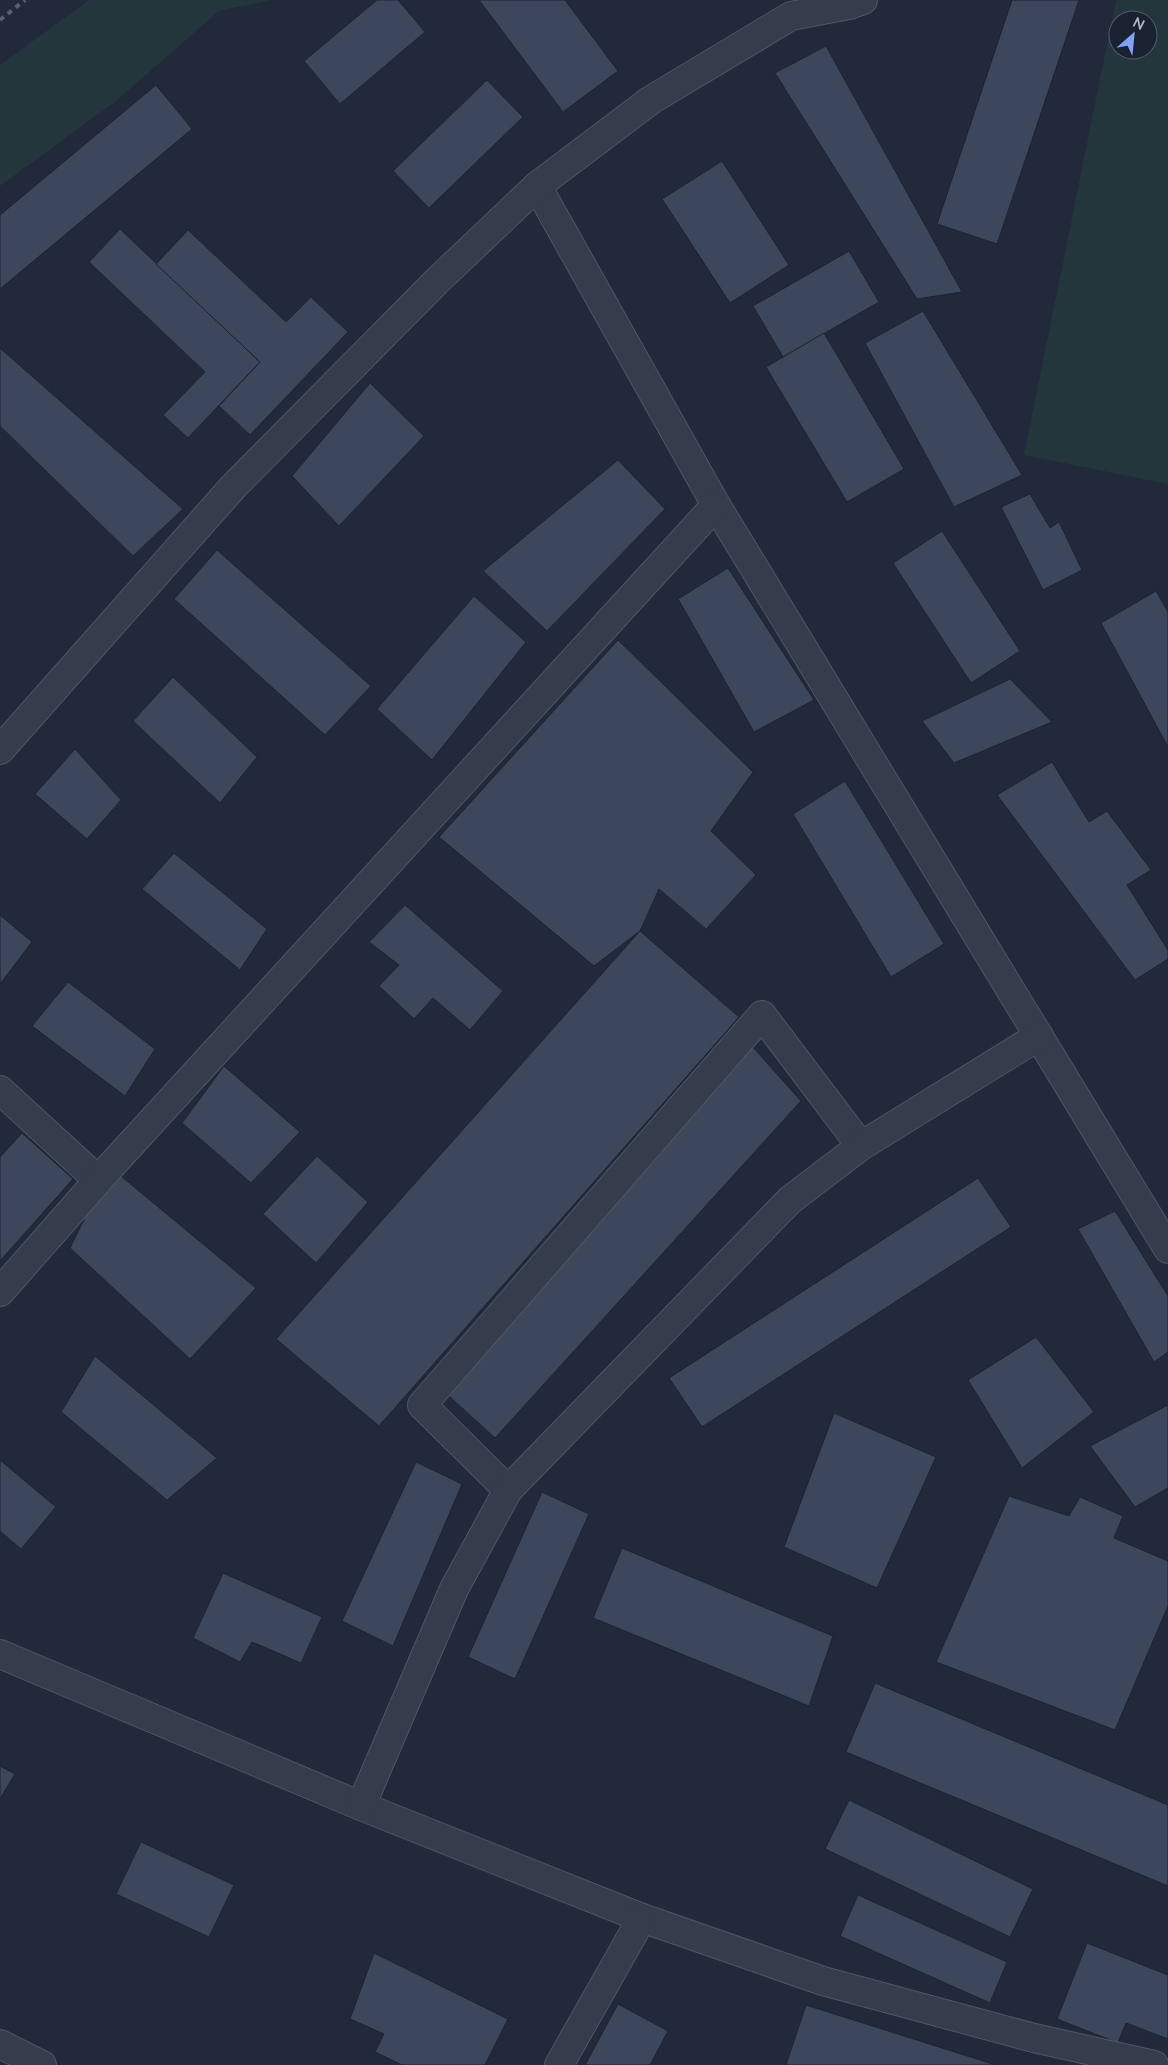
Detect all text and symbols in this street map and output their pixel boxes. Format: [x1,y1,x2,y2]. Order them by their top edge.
north arrow [1108,10,1158,60]
text: N [1130,13,1148,33]

